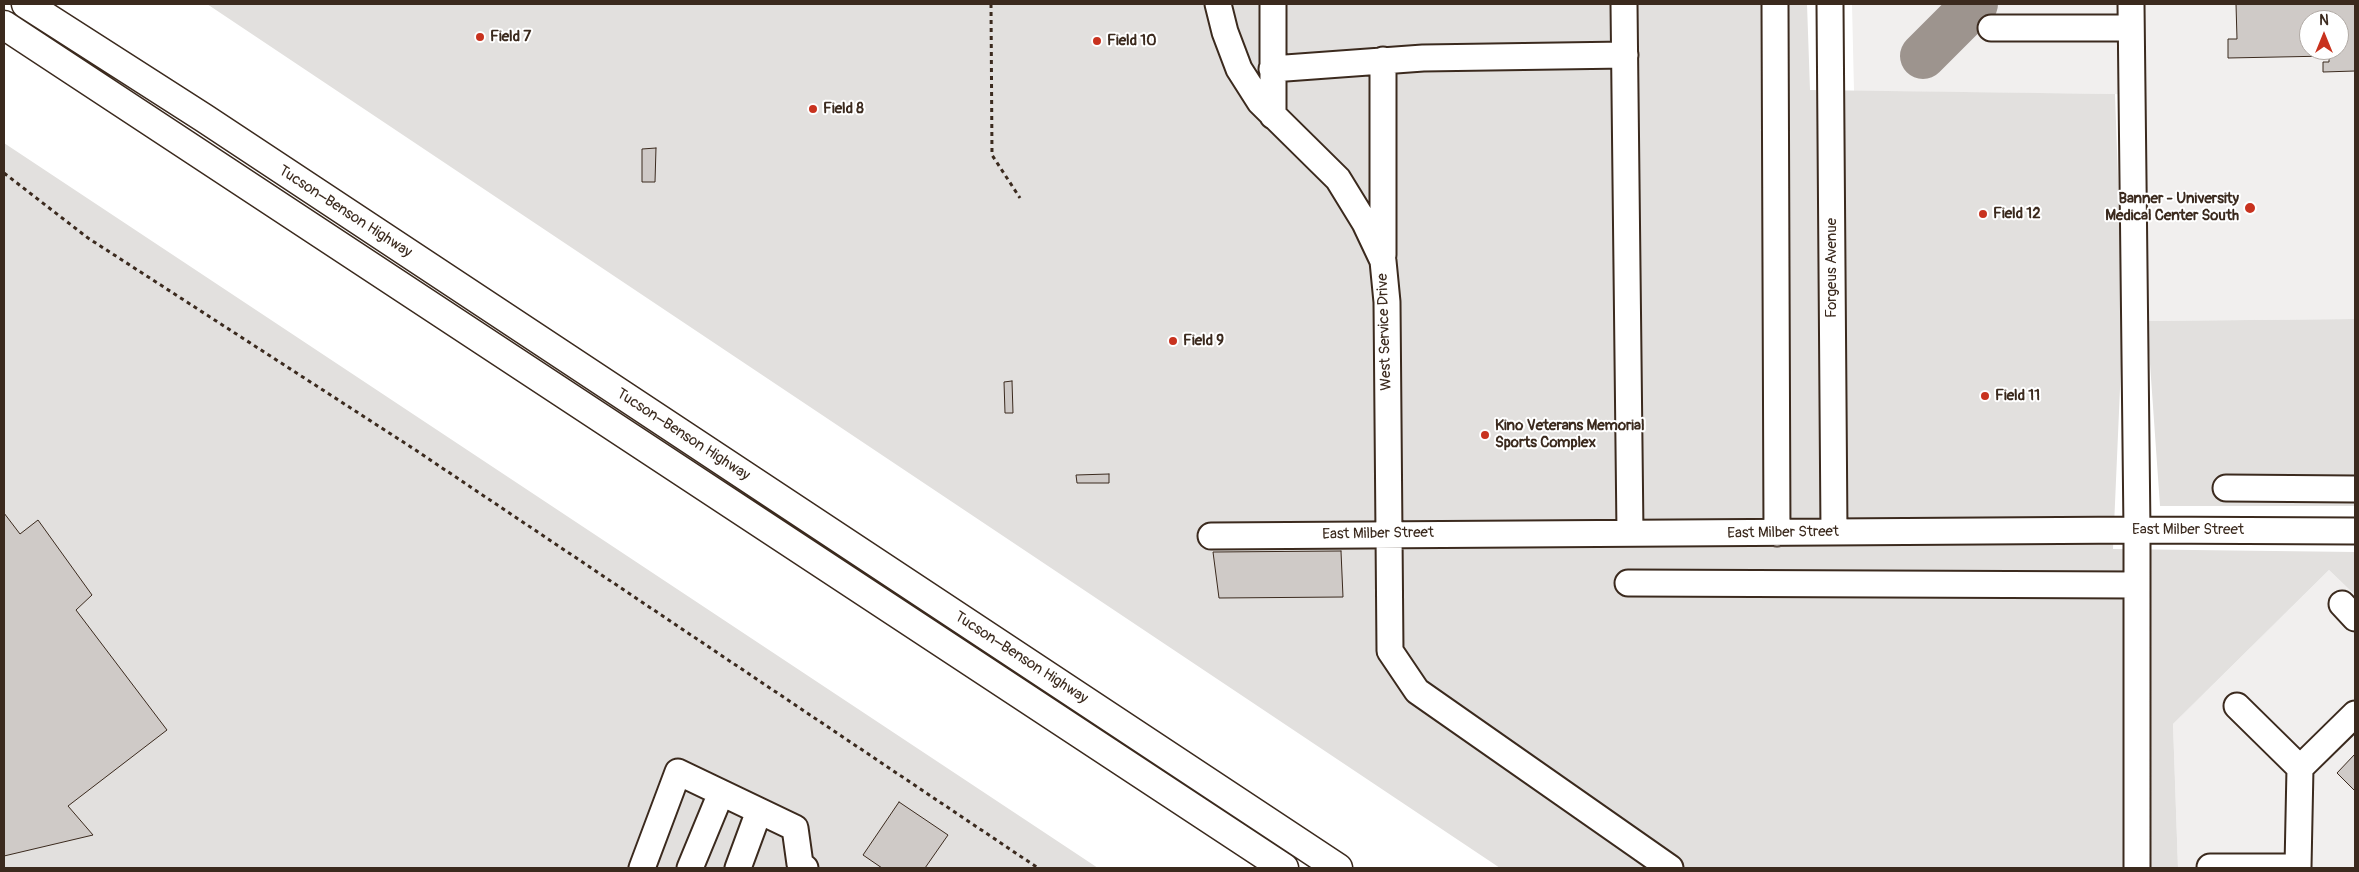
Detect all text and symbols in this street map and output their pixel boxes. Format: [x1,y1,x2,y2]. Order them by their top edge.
north arrow [2299,10,2349,60]
text: N [2319,12,2329,29]
place label: Field 7 [490,28,531,46]
marker: Field 7 [474,31,486,43]
place label: Field 10 [1107,32,1156,50]
marker: Field 10 [1091,35,1103,47]
place label: Field 8 [823,100,864,118]
marker: Field 8 [807,103,819,115]
street label: Tucson–Benson Highway [275,162,415,262]
place label: Banner - University Medical Center South [2105,190,2239,225]
marker: Banner - University Medical Center South [2243,201,2257,215]
place label: Field 12 [1993,205,2041,223]
marker: Field 12 [1977,208,1989,220]
street label: Forgeus Avenue [1823,218,1841,318]
street label: West Service Drive [1374,273,1396,391]
place label: Field 9 [1183,332,1224,350]
marker: Field 9 [1167,335,1179,347]
street label: Tucson–Benson Highway [613,385,753,485]
place label: Field 11 [1995,387,2040,405]
marker: Field 11 [1979,390,1991,402]
place label: Kino Veterans Memorial Sports Complex [1495,417,1645,452]
marker: Kino Veterans Memorial Sports Complex [1479,429,1491,441]
street label: East Milber Street [2132,521,2244,539]
street label: East Milber Street [1727,523,1839,543]
street label: East Milber Street [1322,524,1434,544]
street label: Tucson–Benson Highway [951,608,1091,708]

